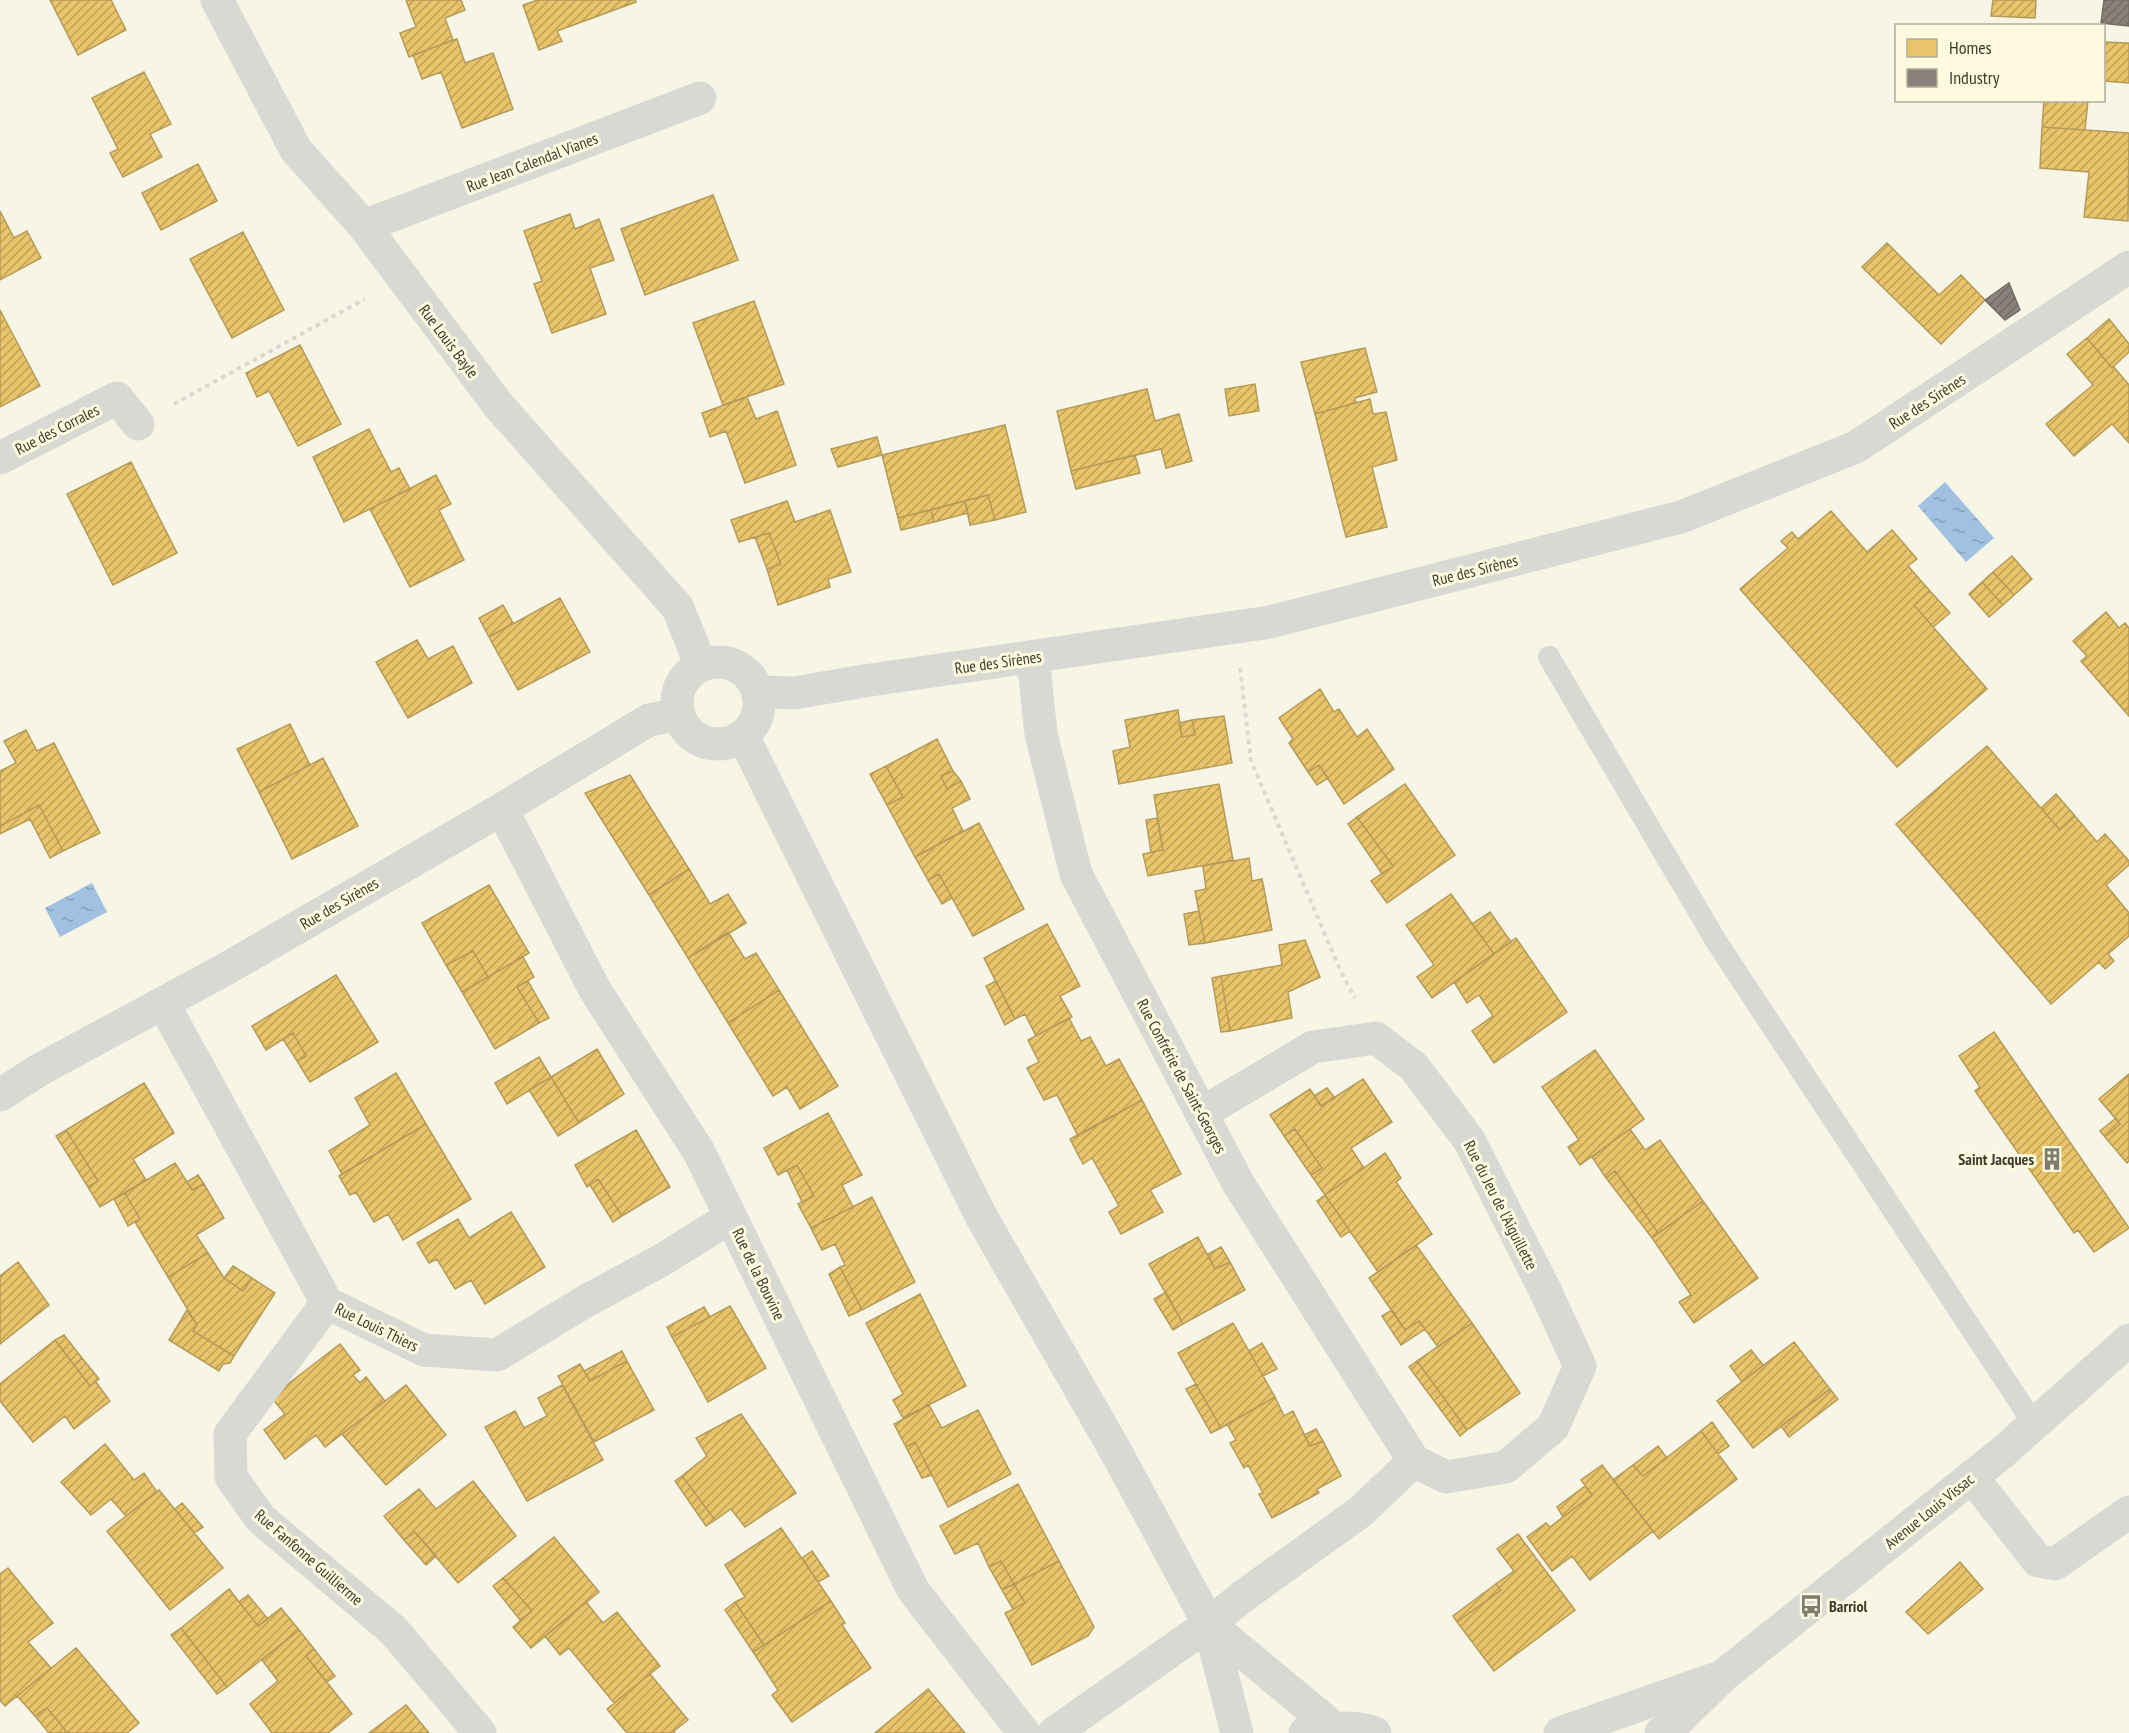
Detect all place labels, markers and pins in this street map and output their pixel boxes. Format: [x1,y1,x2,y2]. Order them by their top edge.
building icon: Saint Jacques [2039,1146,2065,1172]
place label: Saint Jacques [1958,1149,2034,1169]
bus stop icon: Barriol [1798,1593,1824,1619]
place label: Barriol [1829,1596,1868,1616]

